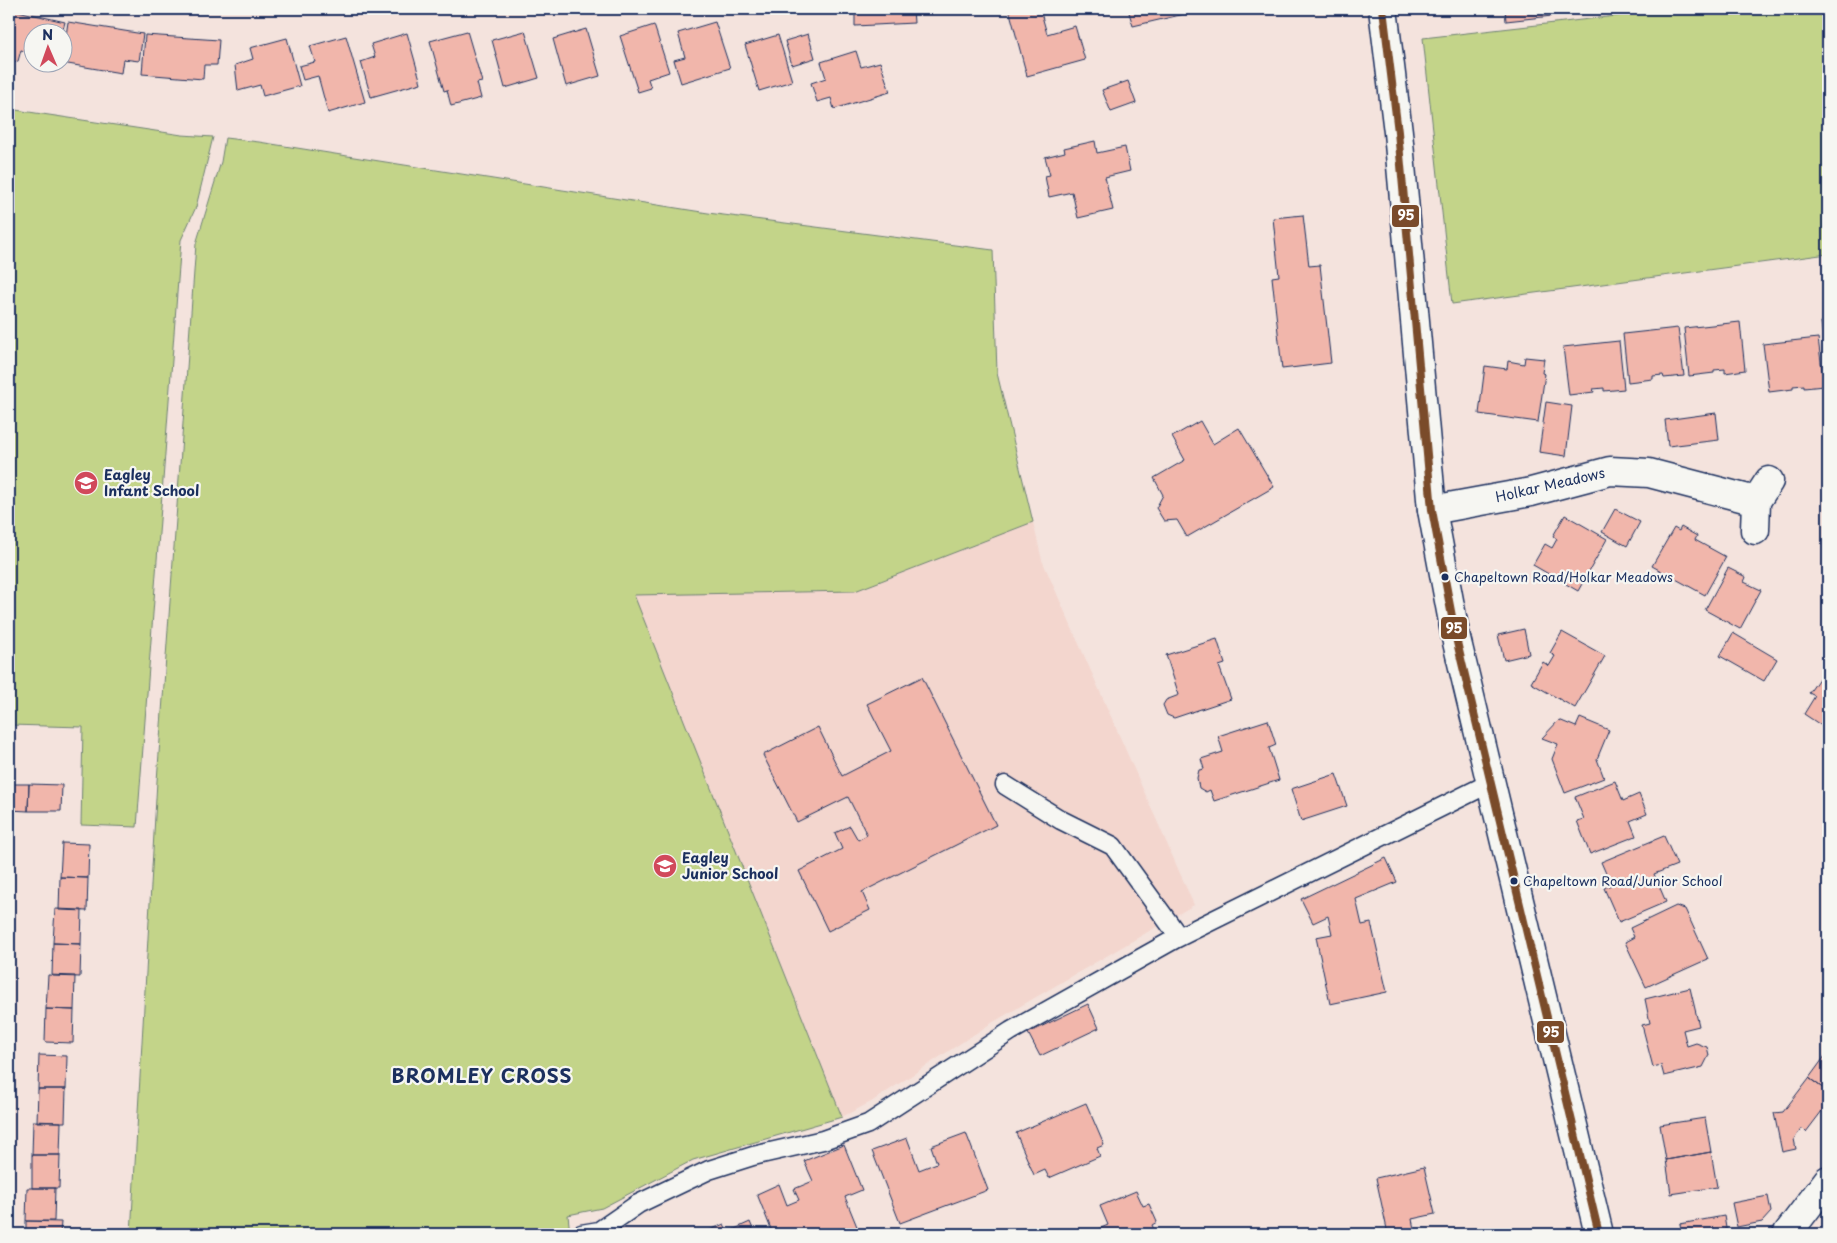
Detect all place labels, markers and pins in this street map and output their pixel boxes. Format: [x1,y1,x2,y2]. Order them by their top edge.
place label: Eagley Infant School [104,464,199,501]
school or university icon: Eagley Infant School [73,470,99,496]
place label: Chapeltown Road/Holkar Meadows [1454,567,1673,586]
marker: Chapeltown Road/Holkar Meadows [1440,572,1450,582]
place label: Eagley Junior School [682,847,778,884]
school or university icon: Eagley Junior School [652,853,678,879]
place label: Chapeltown Road/Junior School [1523,871,1722,890]
marker: Chapeltown Road/Junior School [1509,876,1519,886]

